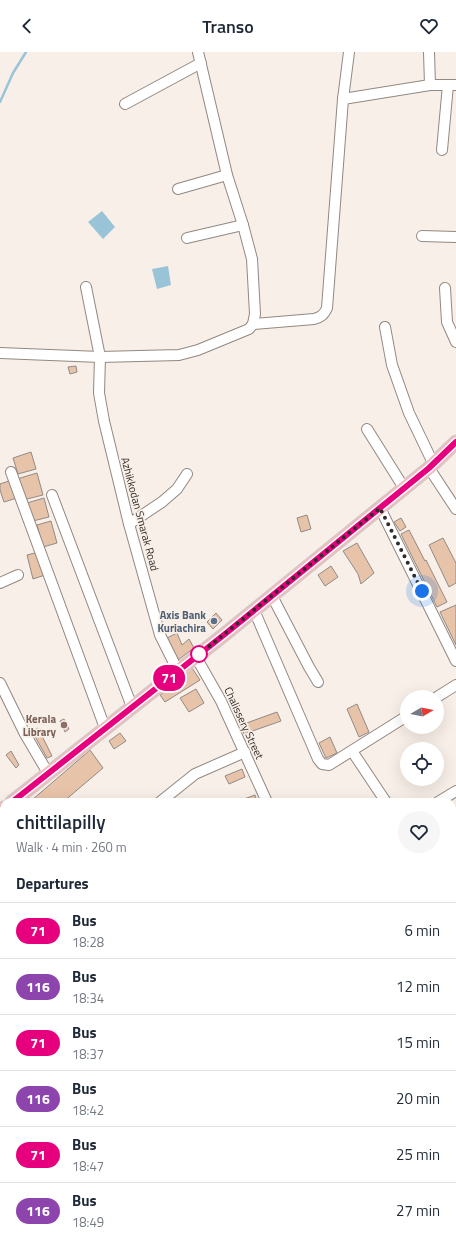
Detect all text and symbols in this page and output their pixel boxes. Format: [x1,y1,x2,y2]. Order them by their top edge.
text: Transo [202,13,254,40]
icon: back [16,15,38,37]
icon: heart [418,15,440,37]
street label: Azhikkodan Smarak Road [117,455,163,573]
your location [412,581,432,601]
place label: Axis Bank Kuriachira [157,607,206,636]
marker: Axis Bank Kuriachira [209,616,219,626]
unlabelled marker [190,645,208,663]
line badge: 71 [151,665,187,691]
text: 71 [161,667,177,688]
street label: Chalissery Street [220,684,268,762]
north arrow [400,690,444,734]
map controls [400,690,444,786]
place label: Kerala Library [23,711,56,740]
marker: Kerala Library [59,720,69,730]
button: locate [400,742,444,786]
text: chittilapilly [16,807,106,836]
button: heart [398,811,440,853]
text: Walk · 4 min · 260 m [16,837,127,857]
text: Departures [16,872,89,895]
text: Bus [72,909,97,932]
text: 6 min [404,919,440,942]
text: 71 [30,920,46,941]
text: 18:28 [72,932,104,952]
text: Bus [72,965,97,988]
text: 12 min [396,975,440,998]
text: 116 [26,976,50,997]
text: 18:34 [72,988,104,1008]
text: Bus [72,1021,97,1044]
text: 15 min [396,1031,440,1054]
text: 71 [30,1032,46,1053]
text: 18:37 [72,1044,104,1064]
text: Bus [72,1077,97,1100]
text: 20 min [396,1087,440,1110]
text: 116 [26,1088,50,1109]
text: 18:42 [72,1100,104,1120]
text: Bus [72,1133,97,1156]
text: 25 min [396,1143,440,1166]
text: 71 [30,1144,46,1165]
text: 18:47 [72,1156,104,1176]
text: Bus [72,1189,97,1212]
text: 27 min [396,1199,440,1222]
text: 116 [26,1200,50,1221]
text: 18:49 [72,1212,104,1232]

